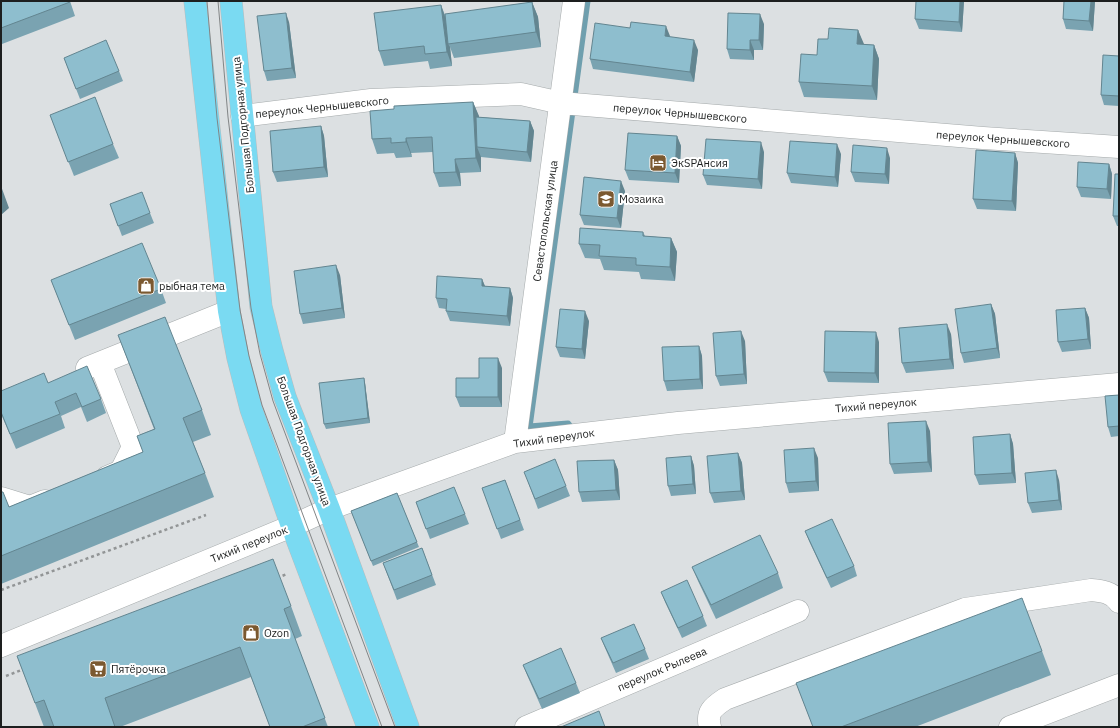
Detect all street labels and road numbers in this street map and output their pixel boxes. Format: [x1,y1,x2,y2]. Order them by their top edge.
street label: Большая Подгорная улица [229,56,257,194]
street label: переулок Чернышевского [255,93,389,121]
street label: переулок Чернышевского [613,100,747,126]
street label: переулок Чернышевского [936,127,1070,151]
street label: Севастопольская улица [530,159,560,283]
street label: Большая Подгорная улица [274,374,334,508]
street label: Тихий переулок [835,394,917,416]
street label: Тихий переулок [513,425,595,451]
street label: Тихий переулок [208,522,290,566]
street label: переулок Рылеева [615,644,709,694]

